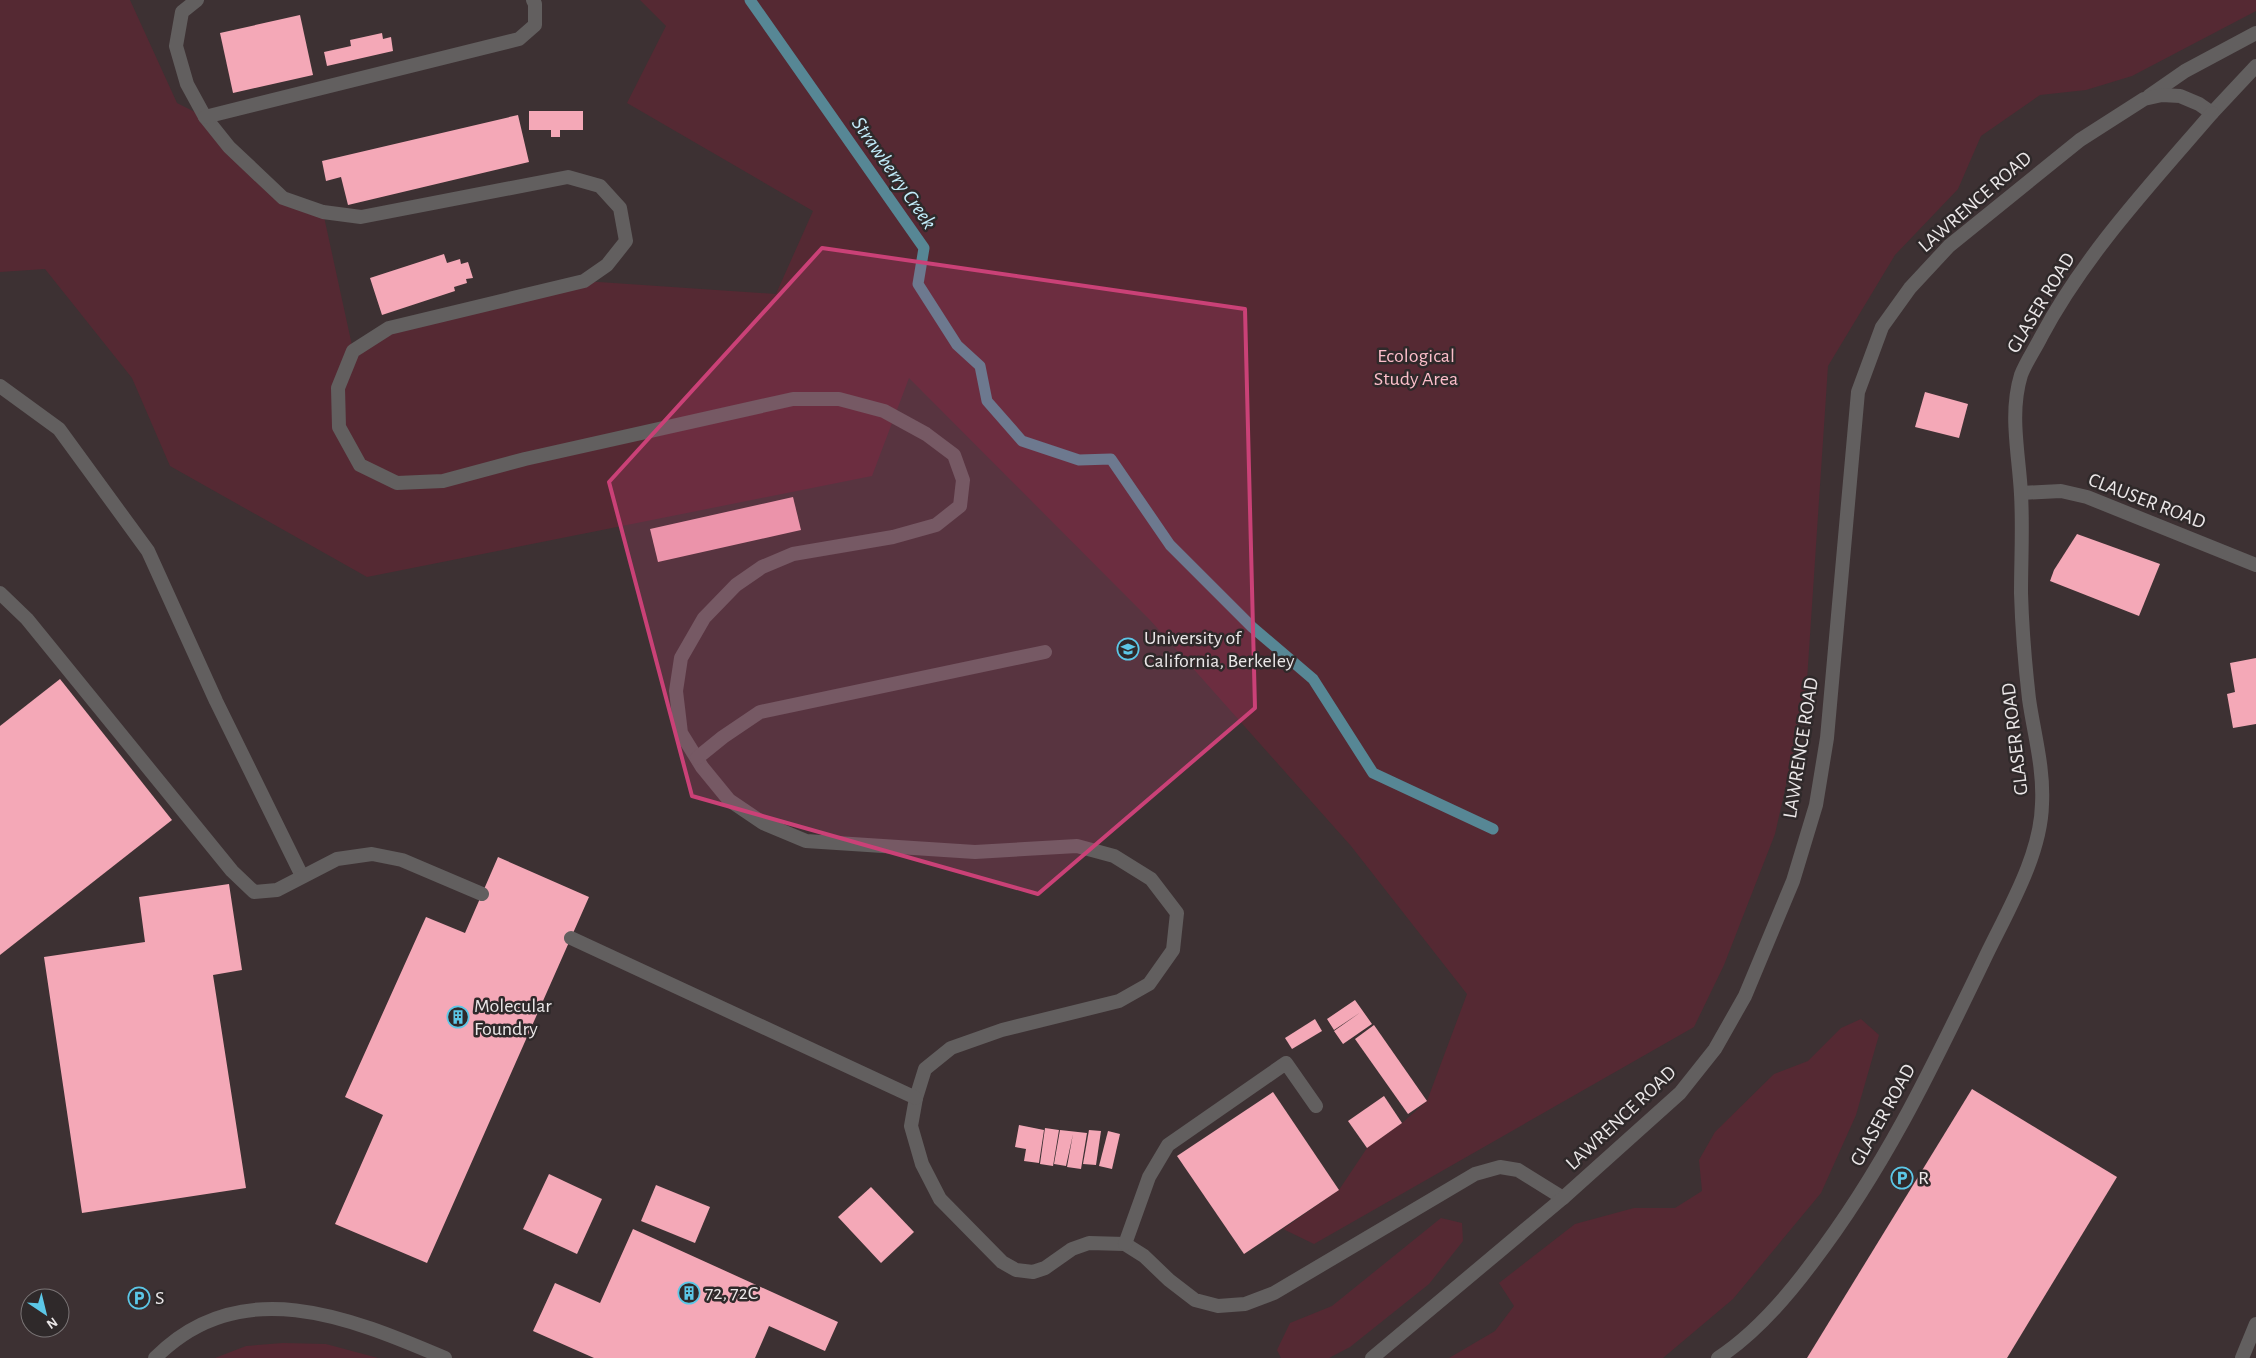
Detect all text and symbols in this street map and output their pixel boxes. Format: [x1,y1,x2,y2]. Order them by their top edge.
water label: Strawberry Creek [848,113,941,233]
street label: LAWRENCE ROAD [1915,148,2035,256]
street label: GLASER ROAD [2003,249,2079,357]
park label: Ecological Study Area [1374,346,1458,389]
street label: CLAUSER ROAD [2086,469,2208,533]
place label: University of California, Berkeley [1144,628,1295,671]
school or university icon: University of California, Berkeley [1116,637,1140,661]
street label: LAWRENCE ROAD [1780,676,1822,820]
street label: GLASER ROAD [1998,682,2032,796]
place label: Molecular Foundry [474,996,552,1039]
building icon: Molecular Foundry [446,1005,470,1029]
street label: GLASER ROAD [1847,1061,1919,1169]
street label: LAWRENCE ROAD [1562,1062,1680,1174]
parking icon: R [1890,1166,1914,1190]
place label: R [1918,1168,1929,1188]
building icon: 72, 72C [677,1281,701,1305]
place label: 72, 72C [705,1283,758,1303]
parking icon: S [127,1286,151,1310]
north arrow [20,1288,70,1338]
place label: S [155,1288,164,1308]
text: N [44,1314,60,1331]

